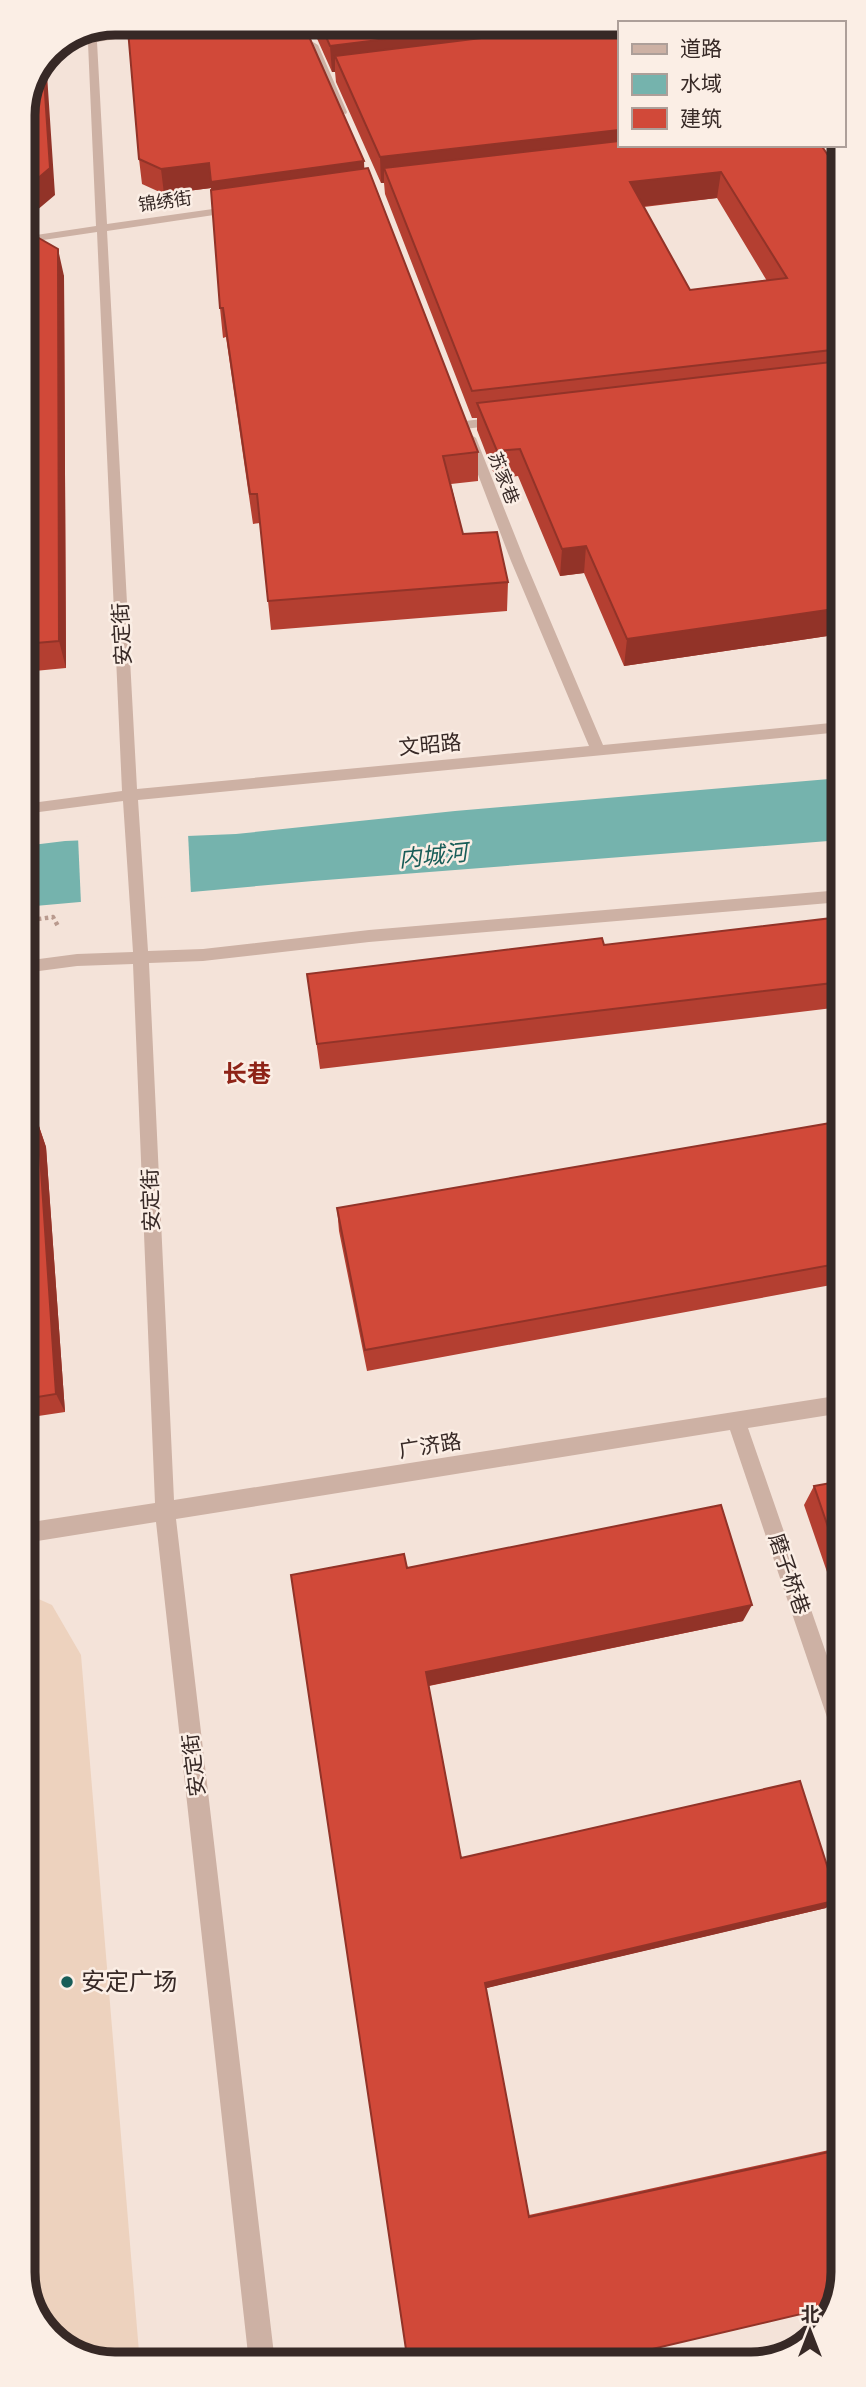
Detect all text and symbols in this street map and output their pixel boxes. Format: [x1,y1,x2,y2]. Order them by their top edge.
legend [618,21,845,147]
text: 道路 [680,37,722,61]
text: 水域 [680,72,722,96]
text: 建筑 [680,107,722,131]
street label: 锦绣街 [137,187,193,215]
street label: 苏家巷 [485,449,523,507]
street label: 安定街 [108,602,136,666]
street label: 文昭路 [398,730,462,760]
water label: 内城河 [397,839,473,873]
district label: 长巷 [223,1060,271,1088]
street label: 安定街 [138,1168,164,1232]
street label: 广济路 [397,1429,463,1463]
street label: 磨子桥巷 [764,1530,814,1618]
street label: 安定街 [178,1732,210,1798]
place label: 安定广场 [81,1968,177,1996]
marker: 安定广场 [59,1974,75,1990]
north arrow [775,2296,845,2366]
text: 北 [800,2303,820,2326]

